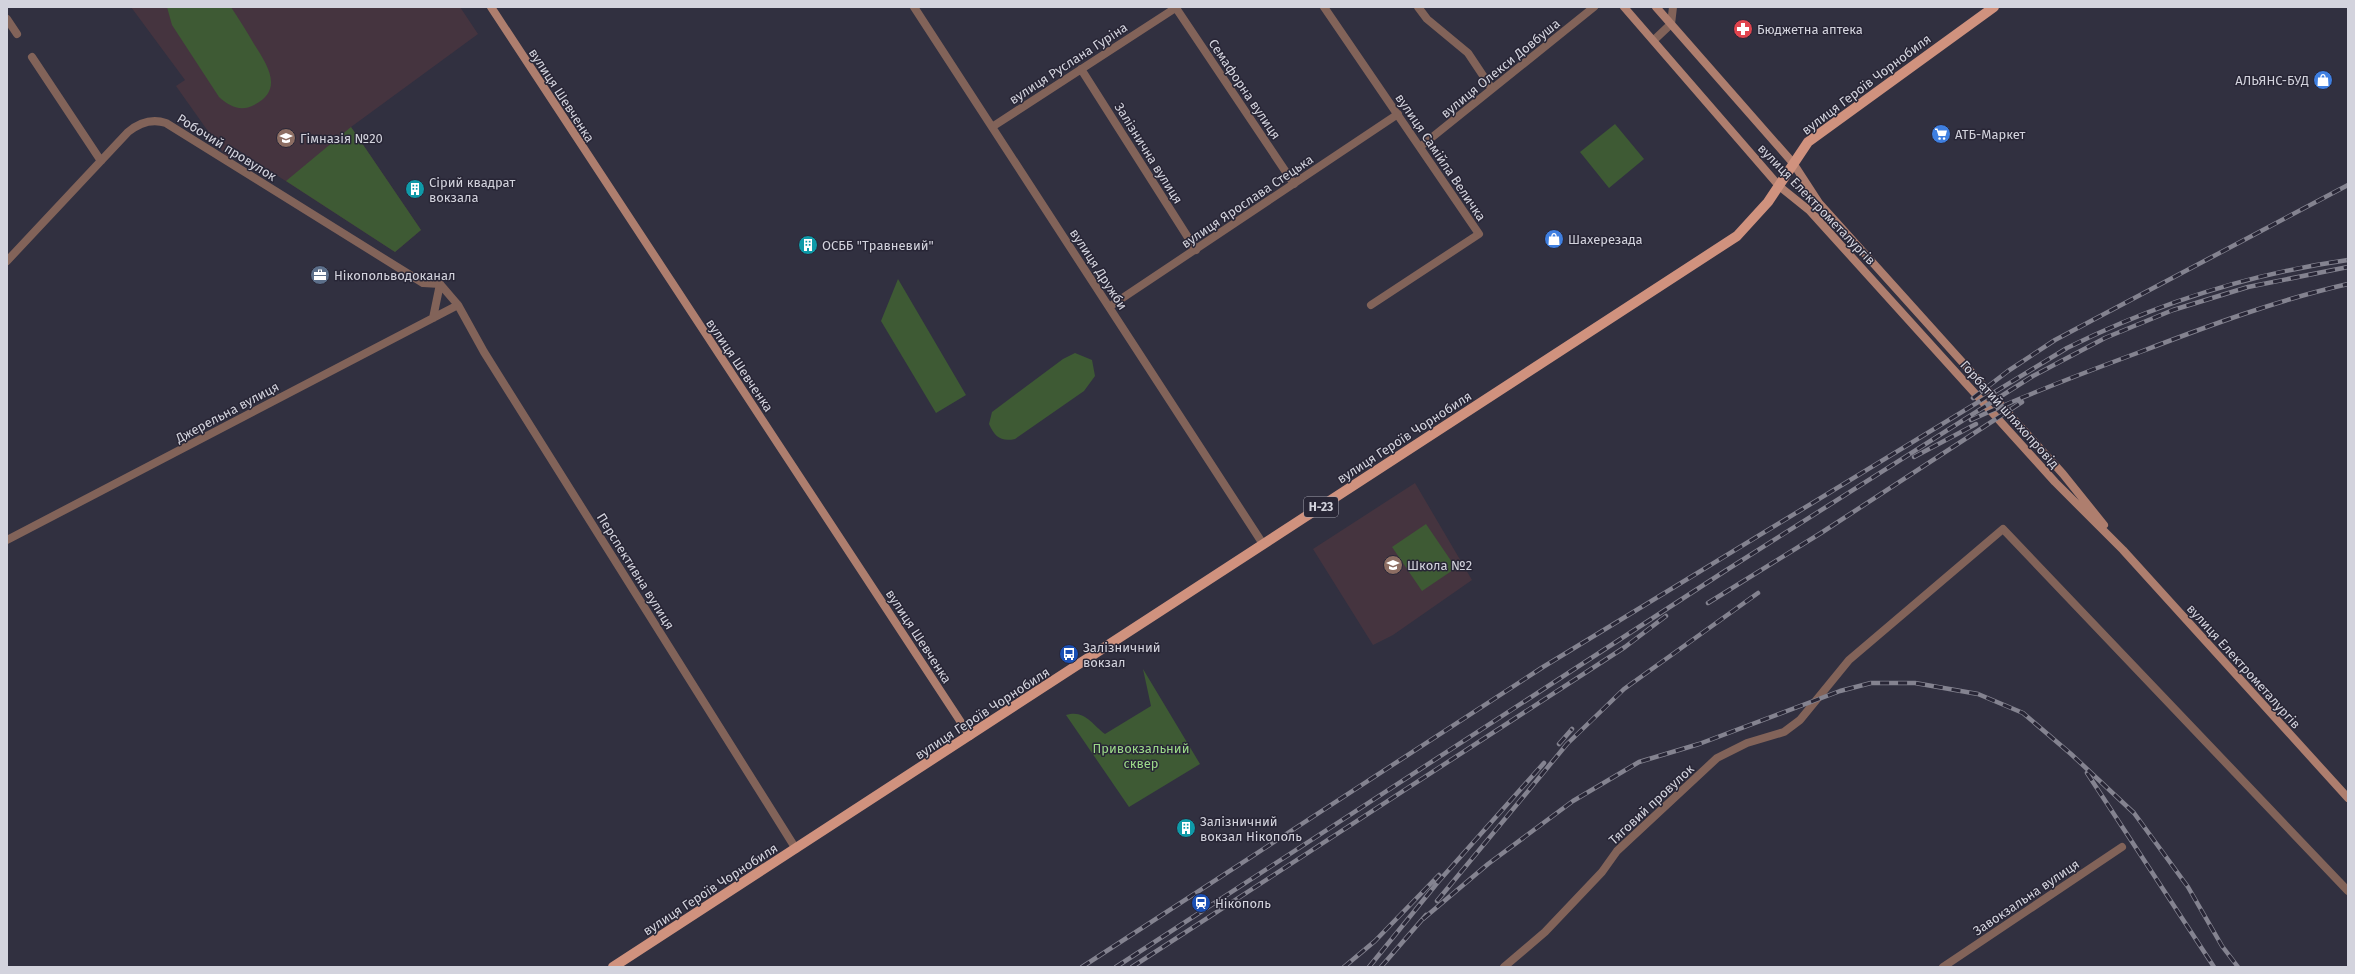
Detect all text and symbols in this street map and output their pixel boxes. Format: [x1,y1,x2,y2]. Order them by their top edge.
street label: вулиця Олекси Довбуша [1438,16,1563,121]
pharmacy icon: Бюджетна аптека [1732,18,1754,40]
street label: вулиця Руслана Гуріна [1006,20,1130,107]
place label: Бюджетна аптека [1757,22,1863,37]
street label: вулиця Героїв Чорнобиля [1799,31,1934,138]
street label: Семафорна вулиця [1206,36,1284,142]
street label: вулиця Шевченка [526,46,597,145]
shop icon: АЛЬЯНС-БУД [2312,69,2334,91]
place label: АЛЬЯНС-БУД [2235,73,2309,88]
street label: вулиця Самійла Величка [1392,91,1489,224]
street label: Залізнична вулиця [1112,100,1186,206]
street label: Робочий провулок [174,111,279,184]
supermarket icon: АТБ-Маркет [1930,123,1952,145]
school or university icon: Гімназія №20 [275,127,297,149]
place label: АТБ-Маркет [1955,127,2026,142]
place label: Гімназія №20 [300,131,383,146]
street label: вулиця Електрометалургів [1755,141,1878,268]
street label: вулиця Ярослава Стецька [1179,152,1316,251]
place label: Сірий квадрат вокзала [429,175,515,205]
building icon: Сірий квадрат вокзала [404,178,426,200]
street label: вулиця Дружби [1067,226,1130,313]
shop icon: Шахерезада [1543,228,1565,250]
place label: Шахерезада [1568,232,1643,247]
building icon: ОСББ "Травневий" [797,234,819,256]
place label: ОСББ "Травневий" [822,238,934,253]
office icon: Нікопольводоканал [309,264,331,286]
place label: Нікопольводоканал [334,268,456,283]
street label: вулиця Шевченка [703,316,776,415]
street label: Горбатий шляхопровід [1957,357,2062,471]
street label: Джерельна вулиця [172,379,281,446]
street label: вулиця Героїв Чорнобиля [1334,388,1474,487]
road number: Н-23 [1304,497,1338,517]
street label: Перспективна вулиця [594,510,677,632]
school or university icon: Школа №2 [1382,554,1404,576]
place label: Школа №2 [1407,558,1472,573]
street label: вулиця Шевченка [883,587,954,686]
street label: вулиця Електрометалургів [2184,601,2304,732]
place label: Залізничний вокзал [1083,640,1161,670]
bus stop icon: Залізничний вокзал [1058,643,1080,665]
street label: вулиця Героїв Чорнобиля [912,664,1052,763]
park label: Привокзальний сквер [1093,741,1189,771]
street label: Тяговий провулок [1606,761,1697,848]
place label: Залізничний вокзал Нікополь [1200,814,1302,844]
building icon: Залізничний вокзал Нікополь [1175,817,1197,839]
street label: вулиця Героїв Чорнобиля [640,840,780,939]
street label: Завокзальна вулиця [1970,856,2082,939]
station icon: Нікополь [1190,892,1212,914]
place label: Нікополь [1215,896,1271,911]

